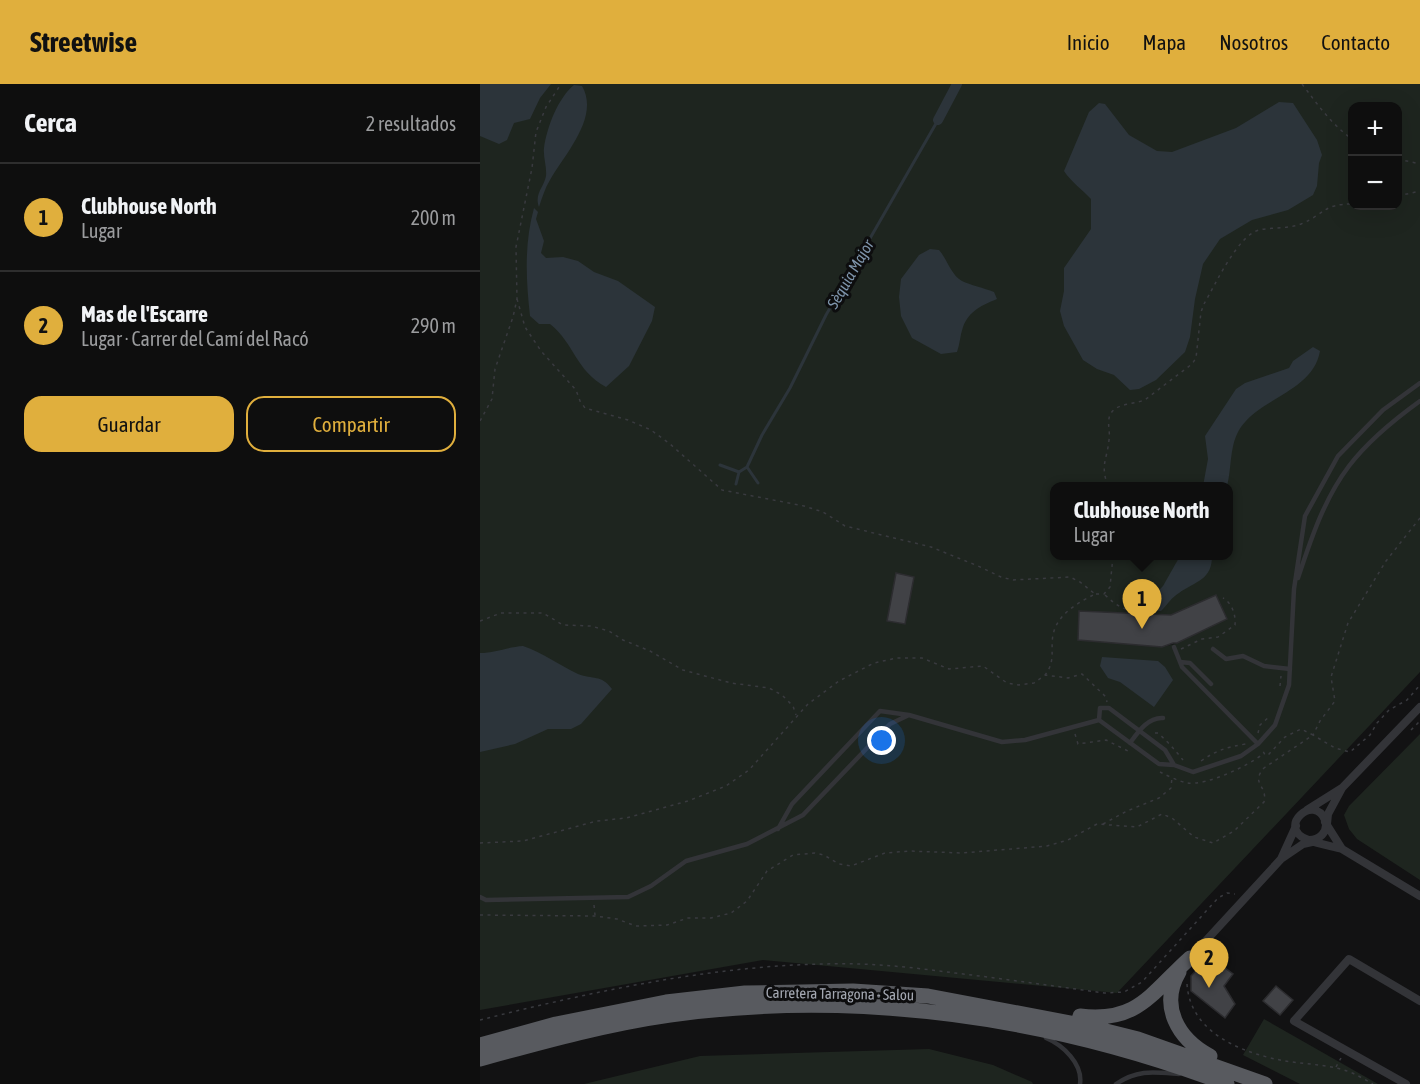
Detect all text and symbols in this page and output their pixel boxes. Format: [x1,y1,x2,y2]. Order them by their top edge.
text: Streetwise [30,26,137,58]
text: Inicio [1067,30,1110,54]
text: Mapa [1143,30,1186,54]
text: Nosotros [1219,30,1288,54]
text: Contacto [1321,30,1390,54]
map controls [1348,102,1402,210]
button: + [1348,102,1402,156]
text: Cerca [24,108,77,138]
text: 2 resultados [366,112,456,135]
button: − [1348,156,1402,210]
text: Clubhouse North [81,193,217,219]
text: 1 [39,206,48,229]
text: 200 m [411,206,456,229]
text: Lugar [81,219,122,242]
water label: Sèquia Major [823,235,878,313]
text: Mas de l'Escarre [81,301,208,327]
text: 2 [39,314,48,337]
text: 290 m [411,314,456,337]
text: Lugar · Carrer del Camí del Racó [81,327,309,350]
button: Guardar [24,396,234,452]
button: Compartir [246,396,456,452]
popup [1050,482,1233,560]
text: Clubhouse North [1074,497,1209,523]
text: Lugar [1074,523,1114,546]
pin: 1 [1122,580,1162,629]
your location [867,726,896,755]
pin: 2 [1190,938,1228,988]
street label: Carretera Tarragona - Salou [766,984,914,1003]

